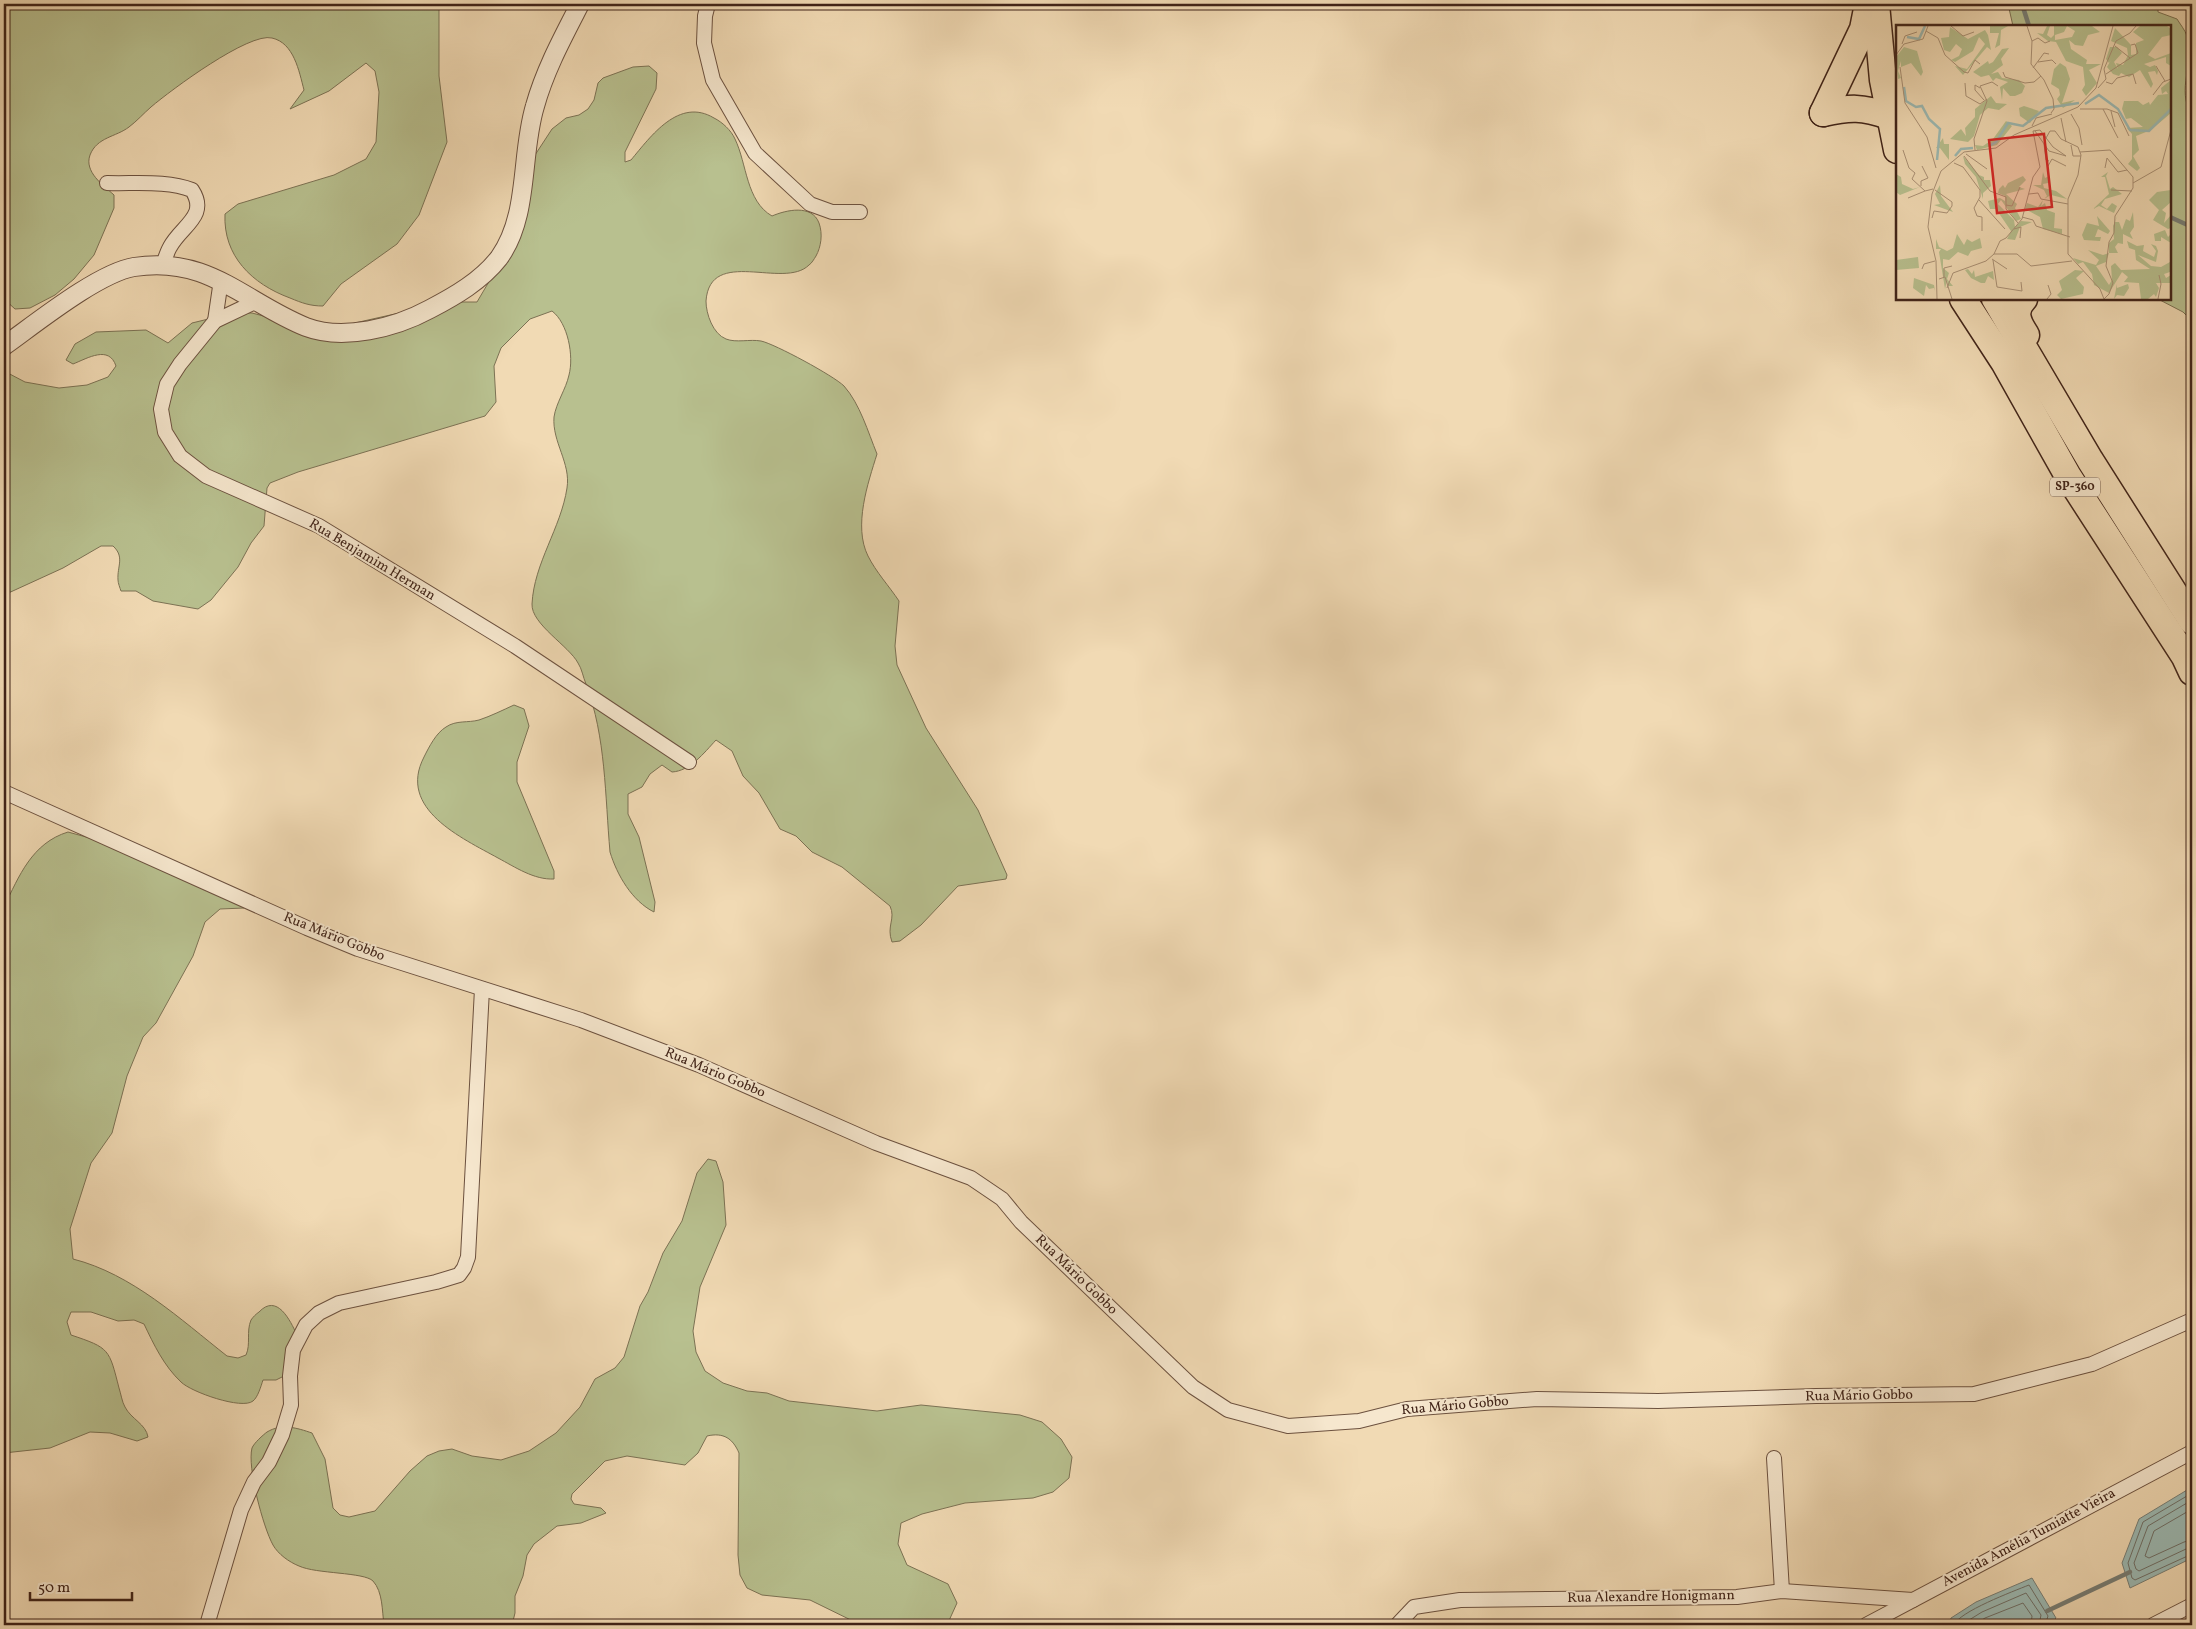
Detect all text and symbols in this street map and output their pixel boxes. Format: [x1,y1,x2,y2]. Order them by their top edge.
inset map [1896,25,2171,300]
road number: SP-360 [2050,478,2100,497]
street label: Rua Benjamim Herman [305,515,439,605]
street label: Rua Mário Gobbo [280,908,388,966]
street label: Rua Mário Gobbo [662,1043,768,1103]
street label: Rua Mário Gobbo [1031,1231,1121,1319]
street label: Rua Mário Gobbo [1805,1386,1913,1406]
street label: Rua Mário Gobbo [1401,1392,1509,1420]
street label: Avenida Amélia Tumiatte Vieira [1939,1484,2119,1592]
scale bar [30,1569,132,1601]
text: 50 m [38,1578,70,1599]
street label: Rua Alexandre Honigmann [1567,1586,1735,1608]

